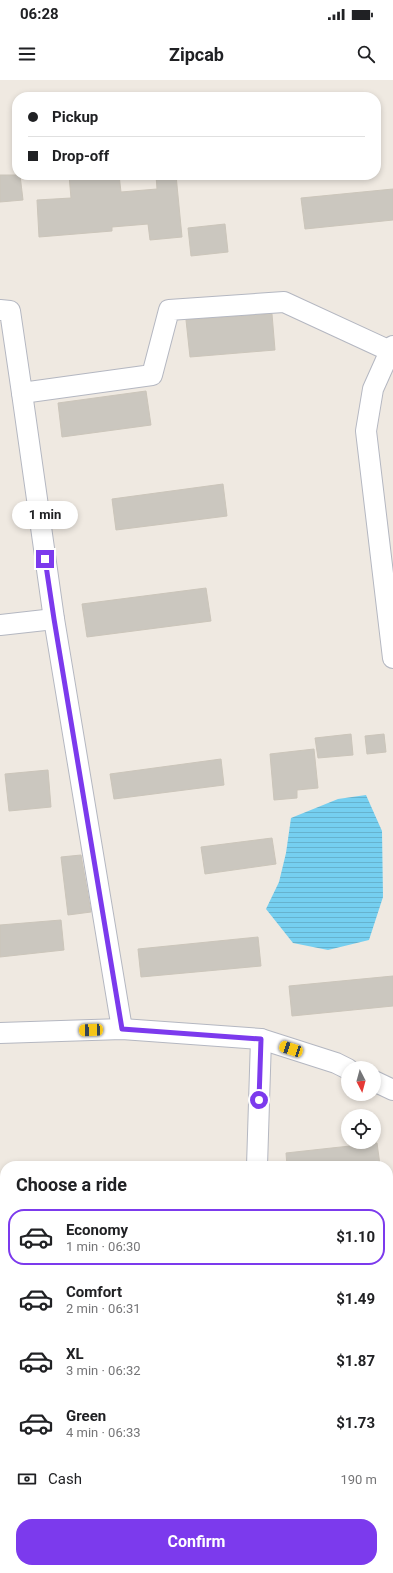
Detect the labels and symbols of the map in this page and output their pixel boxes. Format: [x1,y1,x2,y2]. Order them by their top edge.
callout: 1 min [12,501,78,529]
route end [36,550,54,568]
car [79,1024,103,1036]
car [278,1040,304,1058]
north arrow [341,1061,381,1101]
route start [250,1091,268,1109]

